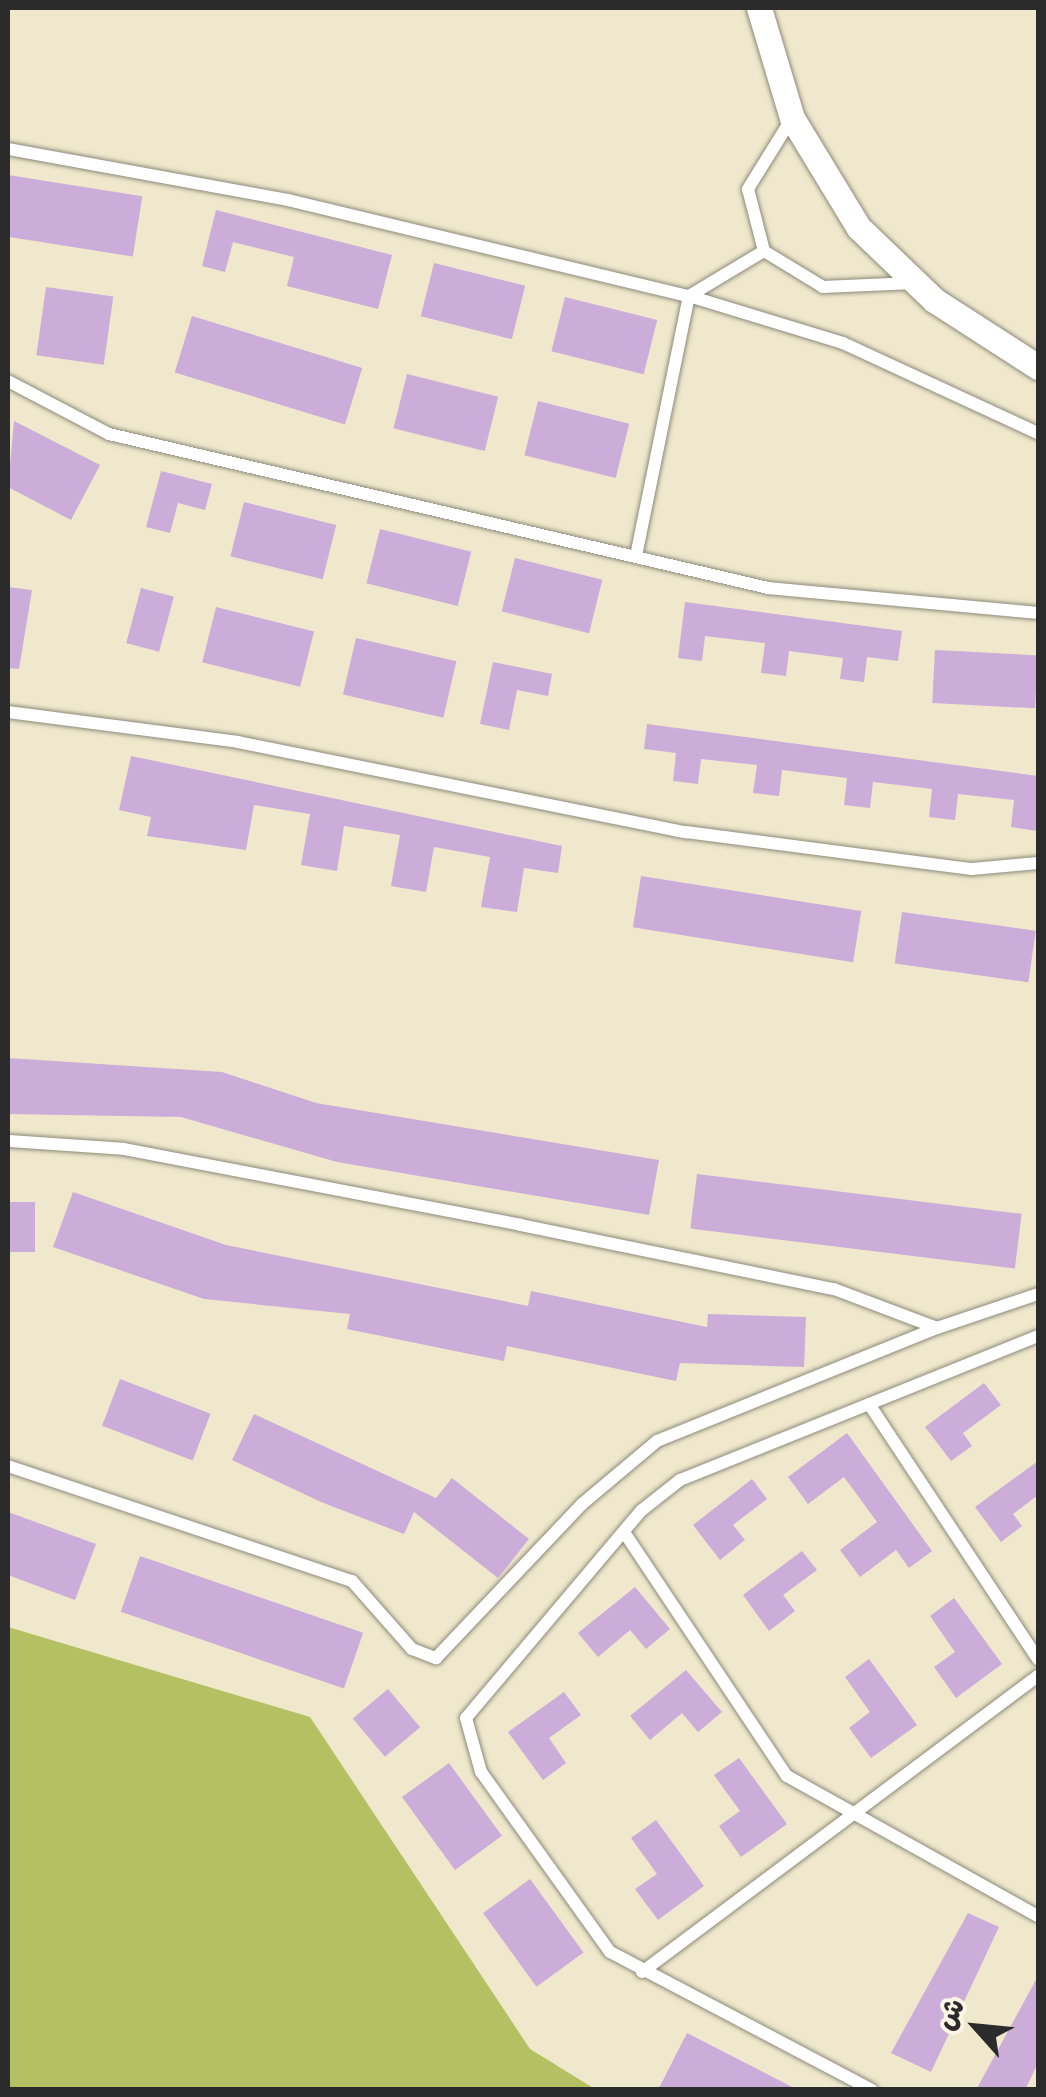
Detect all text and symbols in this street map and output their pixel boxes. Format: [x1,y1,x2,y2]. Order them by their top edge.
north arrow [926,1977,1026,2077]
text: ش [927,1992,971,2035]

